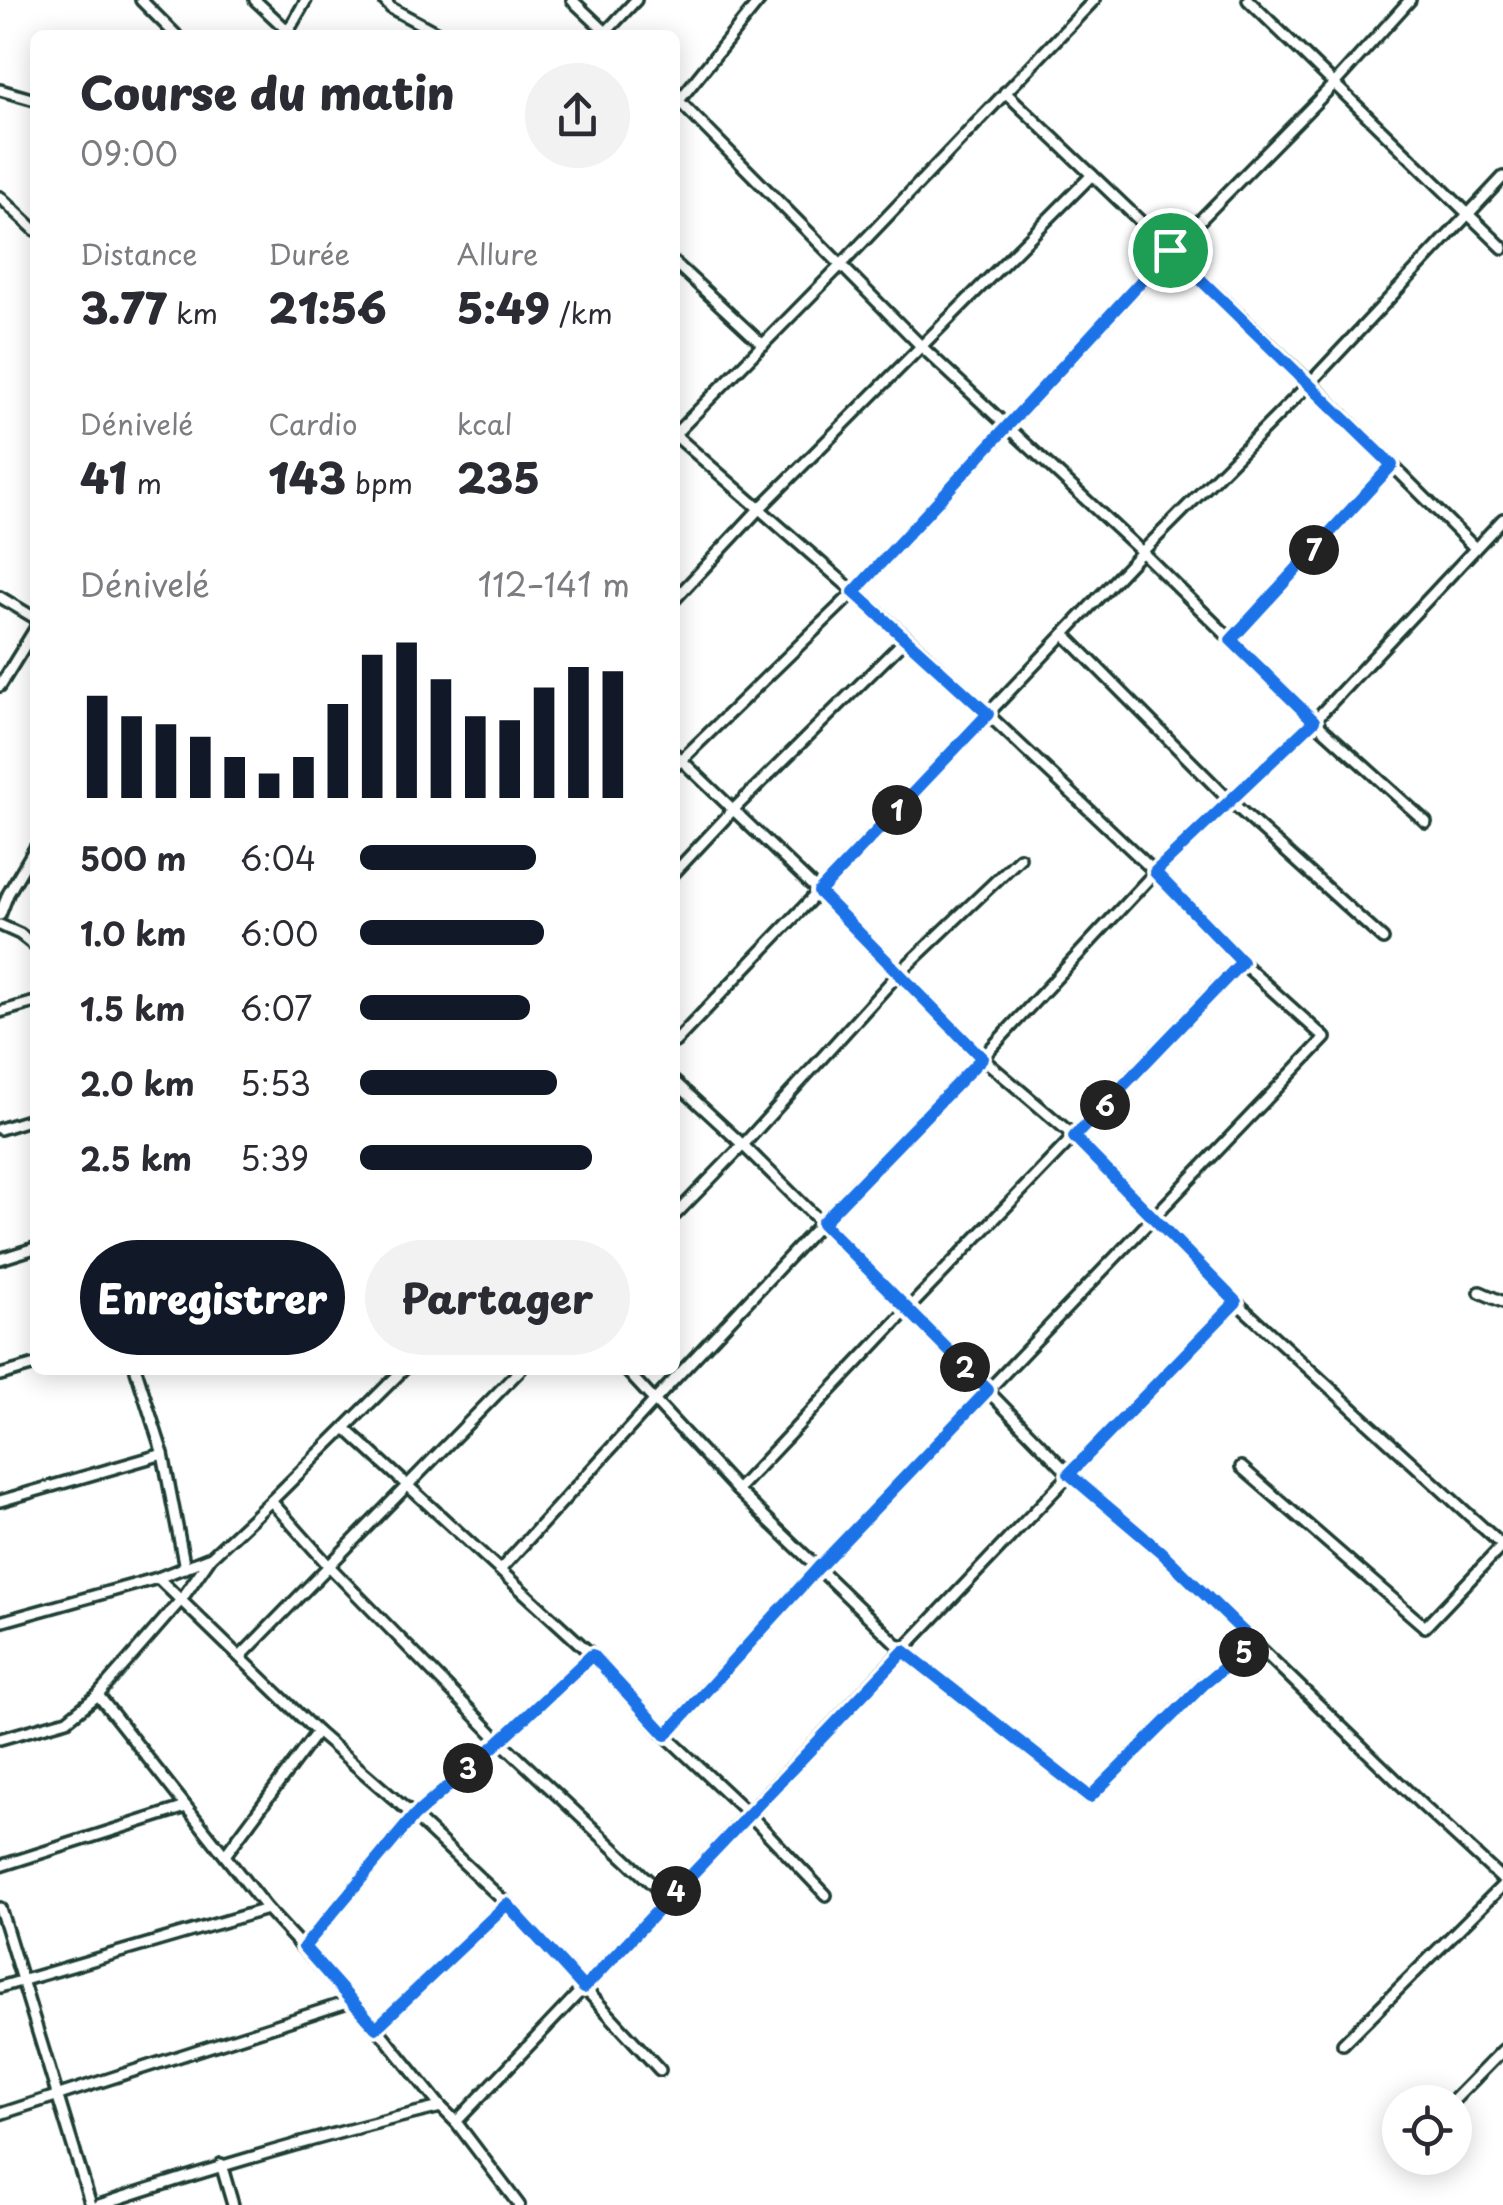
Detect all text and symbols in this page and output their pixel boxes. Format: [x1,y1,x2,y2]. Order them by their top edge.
text: Course du matin [80,57,455,125]
button: share [525,63,630,168]
text: 09:00 [80,129,178,177]
pin [1128,208,1213,293]
icon: arrive [1143,223,1198,278]
text: Distance [80,232,198,275]
text: Durée [268,232,350,275]
text: Allure [457,232,538,275]
text: 3.77 [80,275,167,338]
text: 21:56 [268,275,387,338]
text: 5:49 [457,275,550,338]
text: km [167,291,218,334]
text: /km [550,291,613,334]
text: Dénivelé [80,402,194,445]
text: Cardio [268,402,357,445]
text: kcal [457,402,513,445]
text: 41 [80,445,127,508]
text: 143 [268,445,346,508]
text: 235 [457,445,540,508]
text: m [127,461,162,504]
text: bpm [346,461,413,504]
pin: 7 [1289,525,1339,575]
text: 7 [1306,528,1322,571]
text: Dénivelé [80,560,210,608]
text: 112–141 m [478,560,630,608]
pin: 1 [872,785,922,835]
text: 1 [890,788,904,831]
text: 500 m [80,834,186,882]
text: 6:04 [240,834,316,882]
text: 1.0 km [80,909,186,957]
text: 6:00 [240,909,318,957]
text: 1.5 km [80,984,185,1032]
text: 6:07 [240,984,312,1032]
text: 2.0 km [80,1059,195,1107]
text: 5:53 [240,1059,311,1107]
pin: 6 [1080,1080,1130,1130]
text: 6 [1095,1083,1115,1126]
text: 2.5 km [80,1134,192,1182]
text: 5:39 [240,1134,309,1182]
button: Enregistrer [80,1240,345,1355]
button: Partager [365,1240,630,1355]
pin: 2 [940,1342,990,1392]
text: 2 [955,1345,975,1388]
pin: 5 [1219,1627,1269,1677]
text: 5 [1235,1630,1253,1673]
pin: 3 [443,1743,493,1793]
text: 3 [459,1746,477,1789]
pin: 4 [651,1866,701,1916]
text: 4 [666,1869,686,1912]
map controls [1382,2085,1472,2175]
button: locate [1382,2085,1472,2175]

